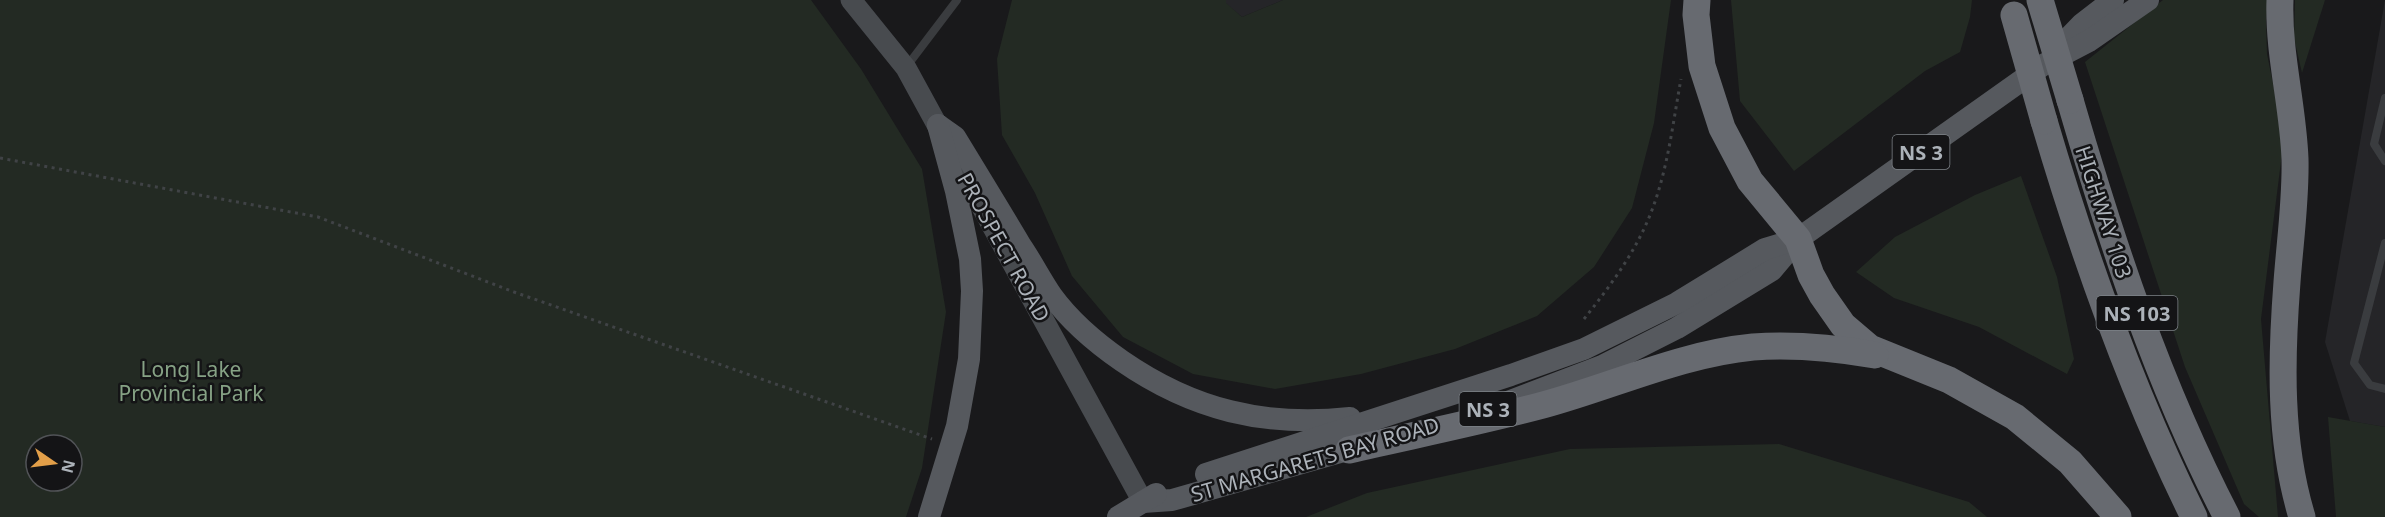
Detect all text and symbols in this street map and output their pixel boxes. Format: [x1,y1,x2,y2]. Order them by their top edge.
road number: NS 3 [1892,135,1950,169]
street label: HIGHWAY 103 [2069,142,2139,282]
street label: PROSPECT ROAD [951,167,1057,327]
road number: NS 103 [2096,296,2178,330]
park label: Long Lake Provincial Park [119,355,264,407]
road number: NS 3 [1460,392,1516,426]
street label: ST MARGARETS BAY ROAD [1187,410,1443,508]
north arrow [24,433,84,493]
text: N [56,458,81,476]

